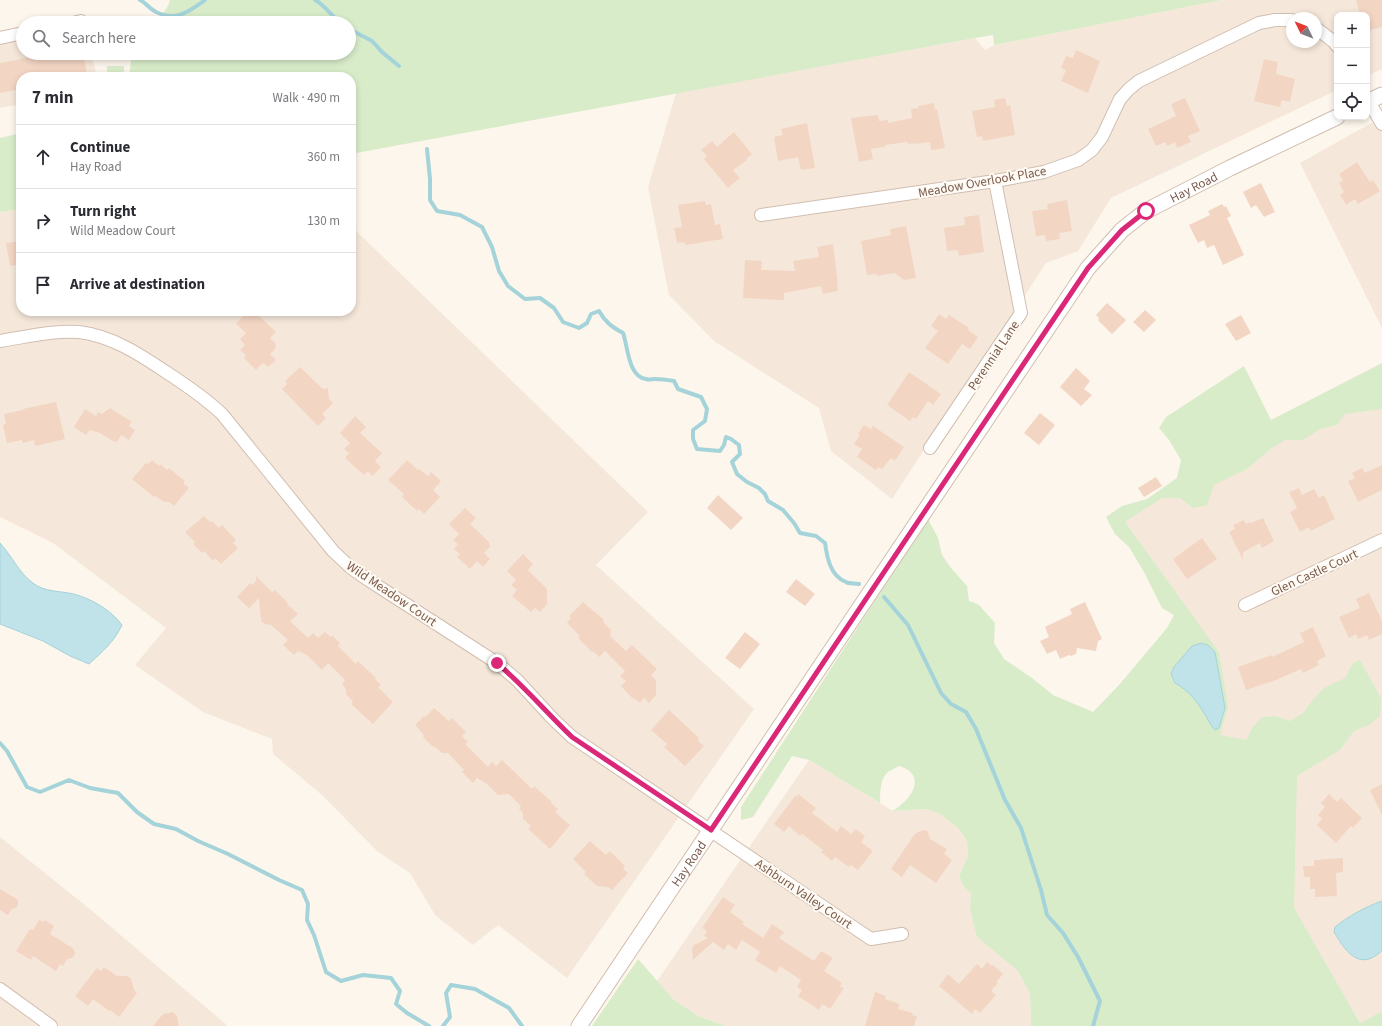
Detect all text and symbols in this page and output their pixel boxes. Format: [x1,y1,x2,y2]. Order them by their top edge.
north arrow [1286,12,1322,48]
map controls [1334,12,1370,120]
button: + [1334,12,1370,48]
search box [16,16,356,60]
icon: search [30,27,52,49]
text: Search here [62,28,136,49]
button: − [1334,48,1370,84]
button: locate [1334,84,1370,120]
text: 7 min [32,86,73,110]
text: Walk · 490 m [272,89,340,107]
text: Continue [70,137,130,158]
icon: ahead [32,146,54,168]
text: 360 m [307,148,340,166]
text: Hay Road [70,158,122,176]
street label: Meadow Overlook Place [917,162,1048,202]
street label: Hay Road [1167,168,1221,207]
text: Turn right [70,201,136,222]
route start [1137,202,1155,220]
icon: right [32,210,54,232]
text: 130 m [307,212,340,230]
text: Wild Meadow Court [70,222,175,240]
icon: arrive [32,274,54,296]
text: Arrive at destination [70,274,205,295]
street label: Perennial Lane [964,317,1024,394]
street label: Glen Castle Court [1268,545,1361,601]
street label: Wild Meadow Court [343,557,441,631]
route end [488,654,506,672]
street label: Hay Road [667,837,711,890]
street label: Ashburn Valley Court [751,855,856,933]

